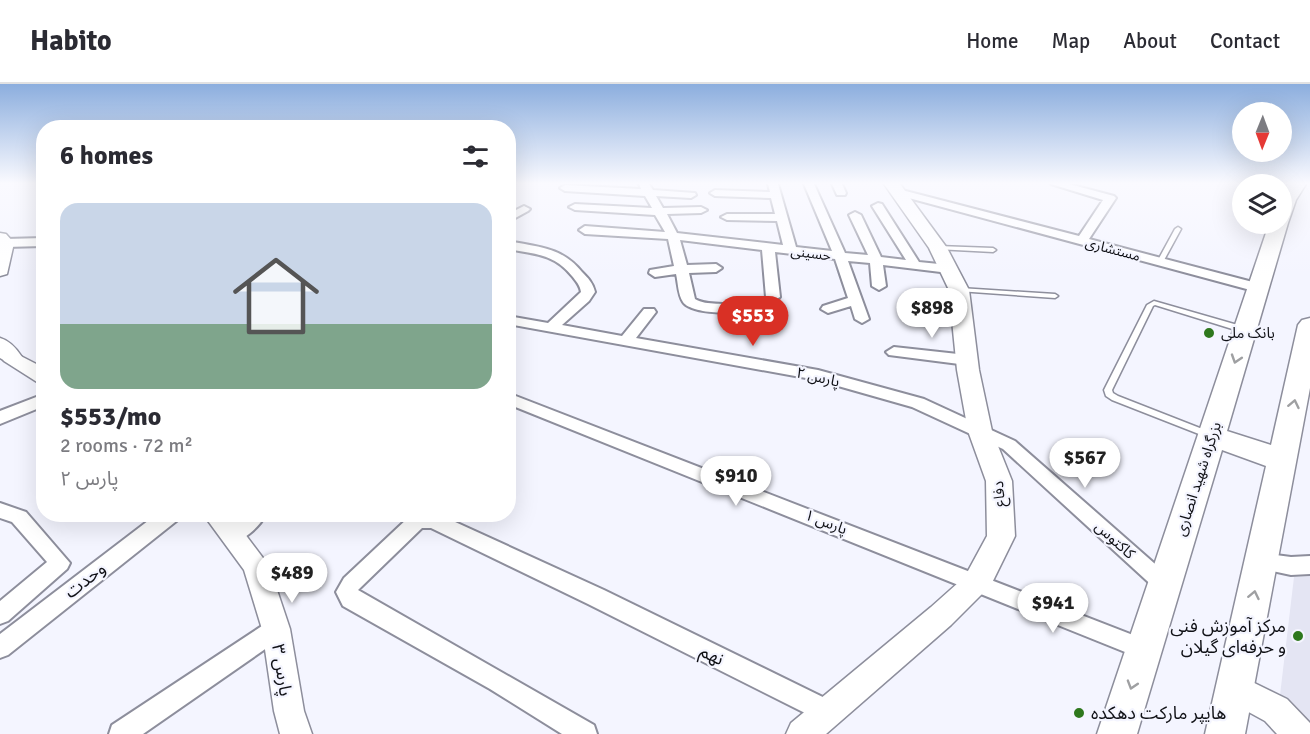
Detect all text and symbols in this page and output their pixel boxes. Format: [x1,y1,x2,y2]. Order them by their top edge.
text: Habito [30,24,112,58]
text: Home [966,28,1019,54]
text: Map [1052,28,1090,54]
text: About [1123,28,1177,54]
text: Contact [1210,28,1280,54]
north arrow [1232,102,1292,162]
map controls [1232,102,1292,234]
text: 6 homes [60,140,153,172]
icon: filters [459,140,492,173]
button: layers [1232,174,1292,234]
street label: مستشاری [1084,234,1142,265]
icon: home [222,242,330,350]
street label: حسینی [790,243,832,264]
pin: $898 [896,288,968,339]
text: $898 [910,295,954,320]
pin: $553 [717,296,789,347]
text: $553 [731,303,775,328]
place label: بانک ملی [1221,324,1275,342]
marker: بانک ملی [1202,326,1216,340]
one-way arrow [1231,353,1243,364]
street label: پارس ۲ [794,363,841,392]
one-way arrow [1287,399,1300,409]
text: $553/mo [60,401,161,433]
street label: بزرگراه شهید انصاری [1171,420,1225,538]
text: 2 rooms · 72 m² [60,433,193,458]
pin: $567 [1049,438,1121,489]
text: $567 [1063,445,1107,470]
pin: $910 [700,456,772,507]
text: $910 [714,463,758,488]
text: پارس ۲ [60,466,119,491]
street label: دفاع [989,480,1012,508]
street label: پارس ۱ [802,506,850,539]
street label: کاکتوس [1091,517,1139,563]
pin: $489 [256,553,328,604]
street label: وحدت [60,557,110,603]
text: $489 [270,560,314,585]
pin: $941 [1017,583,1089,634]
text: $941 [1031,590,1075,615]
one-way arrow [1247,590,1260,600]
place label: مرکز آموزش فنی و حرفه‌ای گیلان [1170,615,1286,658]
marker: مرکز آموزش فنی و حرفه‌ای گیلان [1291,629,1305,643]
street label: نهم [695,640,728,672]
street label: پارس ۳ [267,642,297,698]
one-way arrow [1127,679,1139,690]
place label: هایپر مارکت دهکده [1091,702,1226,724]
marker: هایپر مارکت دهکده [1072,706,1086,720]

